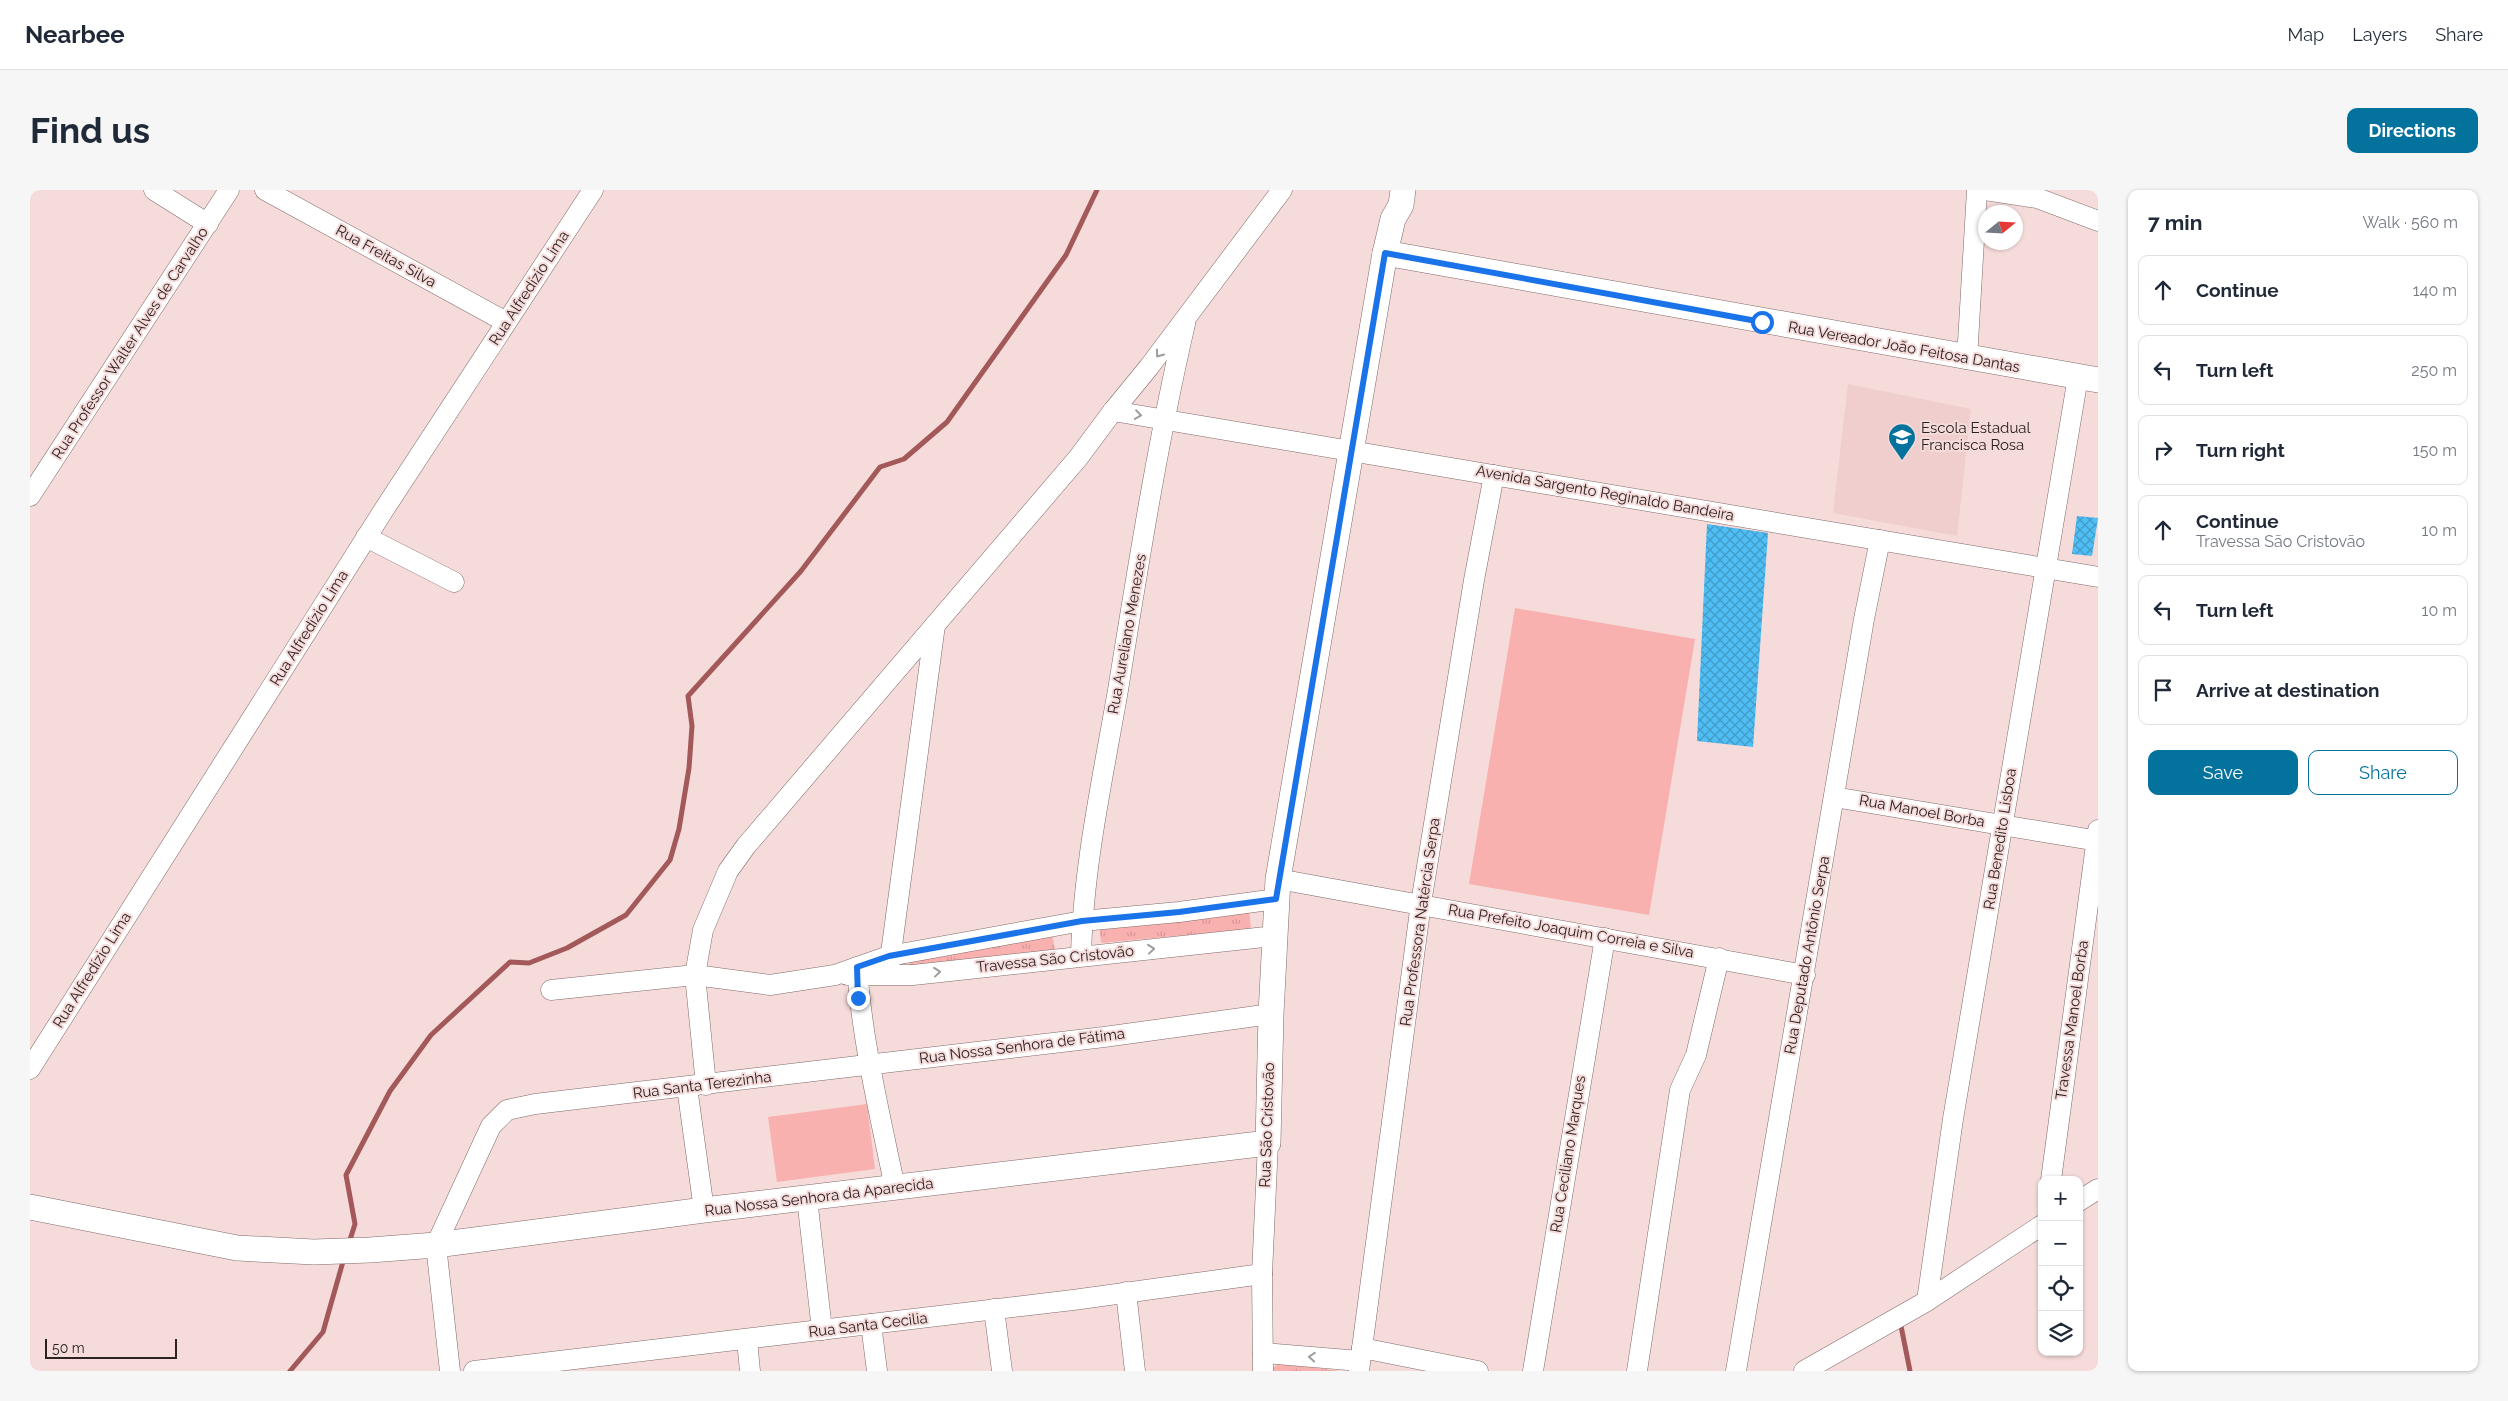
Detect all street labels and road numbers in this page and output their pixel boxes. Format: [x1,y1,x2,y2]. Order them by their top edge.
street label: Rua Freitas Silva [332,221,440,291]
street label: Rua Professor Walter Alves de Carvalho [48,224,212,462]
street label: Rua Alfredízio Lima [485,227,573,349]
street label: Rua Vereador João Feitosa Dantas [1787,318,2021,376]
street label: Avenida Sargento Reginaldo Bandeira [1474,461,1736,525]
street label: Rua Aureliano Menezes [1104,552,1150,716]
street label: Rua Alfredízio Lima [266,567,352,689]
street label: Rua Benedito Lisboa [1980,767,2020,911]
street label: Rua Manoel Borba [1858,791,1986,831]
street label: Rua Professora Natércia Serpa [1396,817,1444,1027]
street label: Rua Deputado Antônio Serpa [1781,854,1833,1056]
street label: Rua Prefeito Joaquim Correia e Silva [1447,900,1695,962]
street label: Rua Alfredízio Lima [49,909,135,1031]
street label: Travessa Manoel Borba [2052,939,2092,1101]
street label: Travessa São Cristovão [975,942,1135,976]
street label: Rua Nossa Senhora de Fátima [918,1024,1126,1068]
street label: Rua São Cristovão [1256,1062,1278,1188]
street label: Rua Santa Terezinha [632,1068,772,1102]
street label: Rua Ceciliano Marques [1547,1074,1589,1234]
street label: Rua Nossa Senhora da Aparecida [704,1174,934,1220]
street label: Rua Santa Cecilia [807,1309,929,1341]

